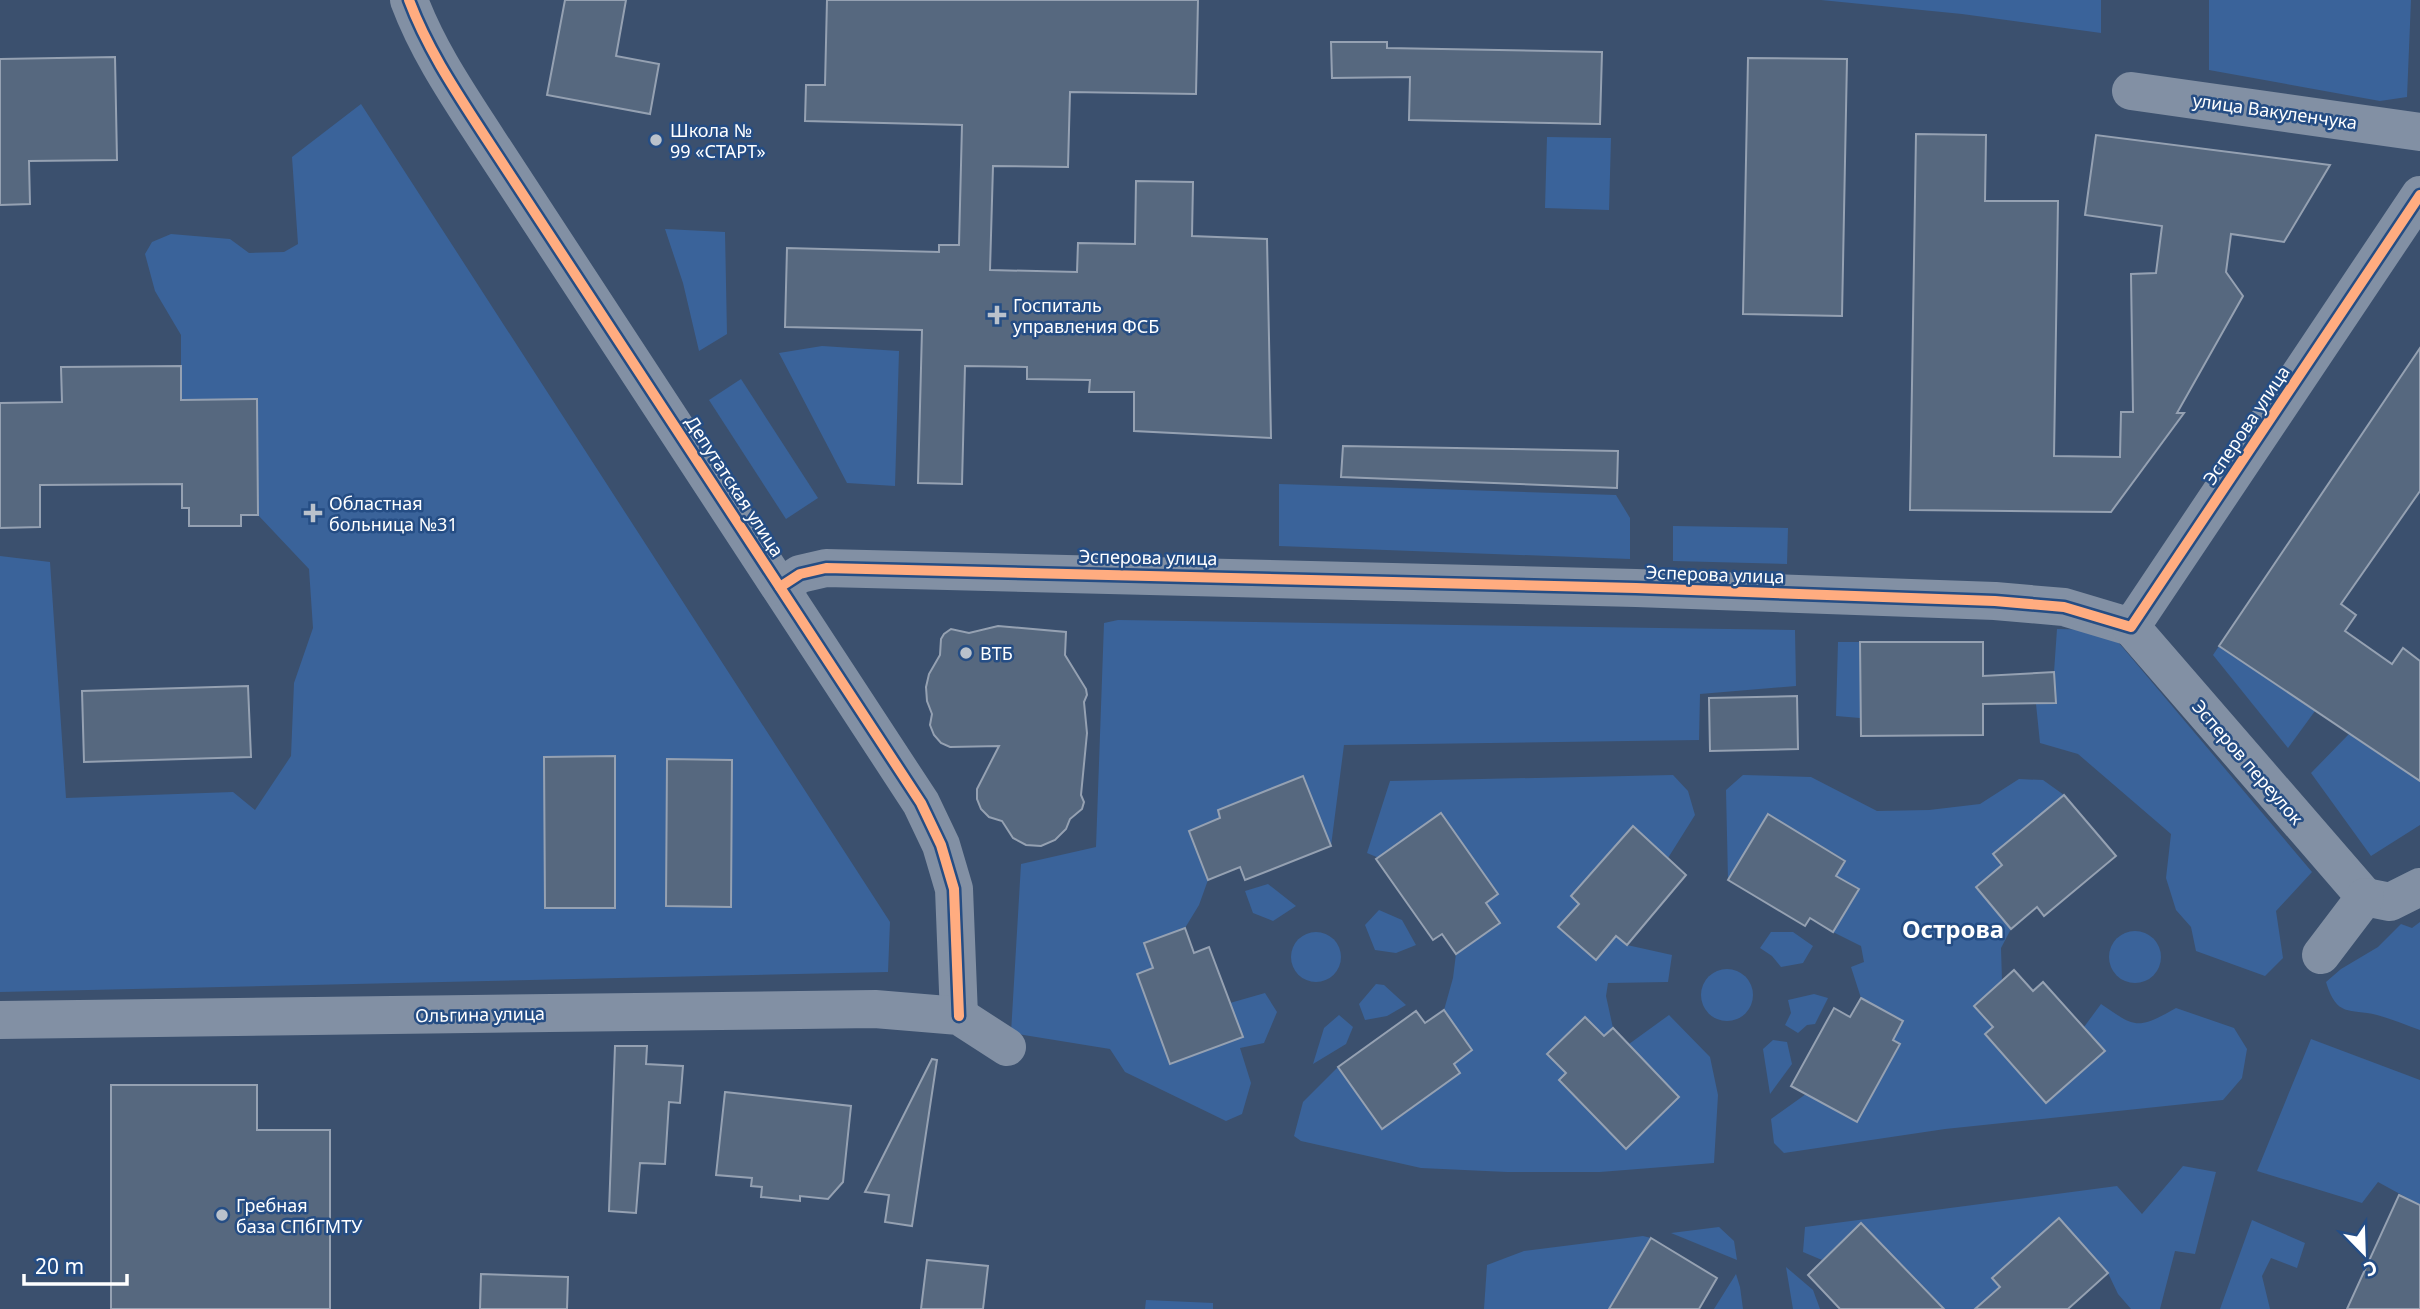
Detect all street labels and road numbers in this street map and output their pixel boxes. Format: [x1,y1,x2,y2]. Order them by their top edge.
street label: улица Вакуленчука [2191,88,2359,134]
street label: Эсперова улица [2197,361,2295,489]
street label: Депутатская улица [680,411,790,561]
street label: Эсперова улица [1078,544,1218,570]
street label: Эсперова улица [1645,560,1785,588]
street label: Эсперов переулок [2187,694,2309,830]
street label: Ольгина улица [415,1001,545,1027]

